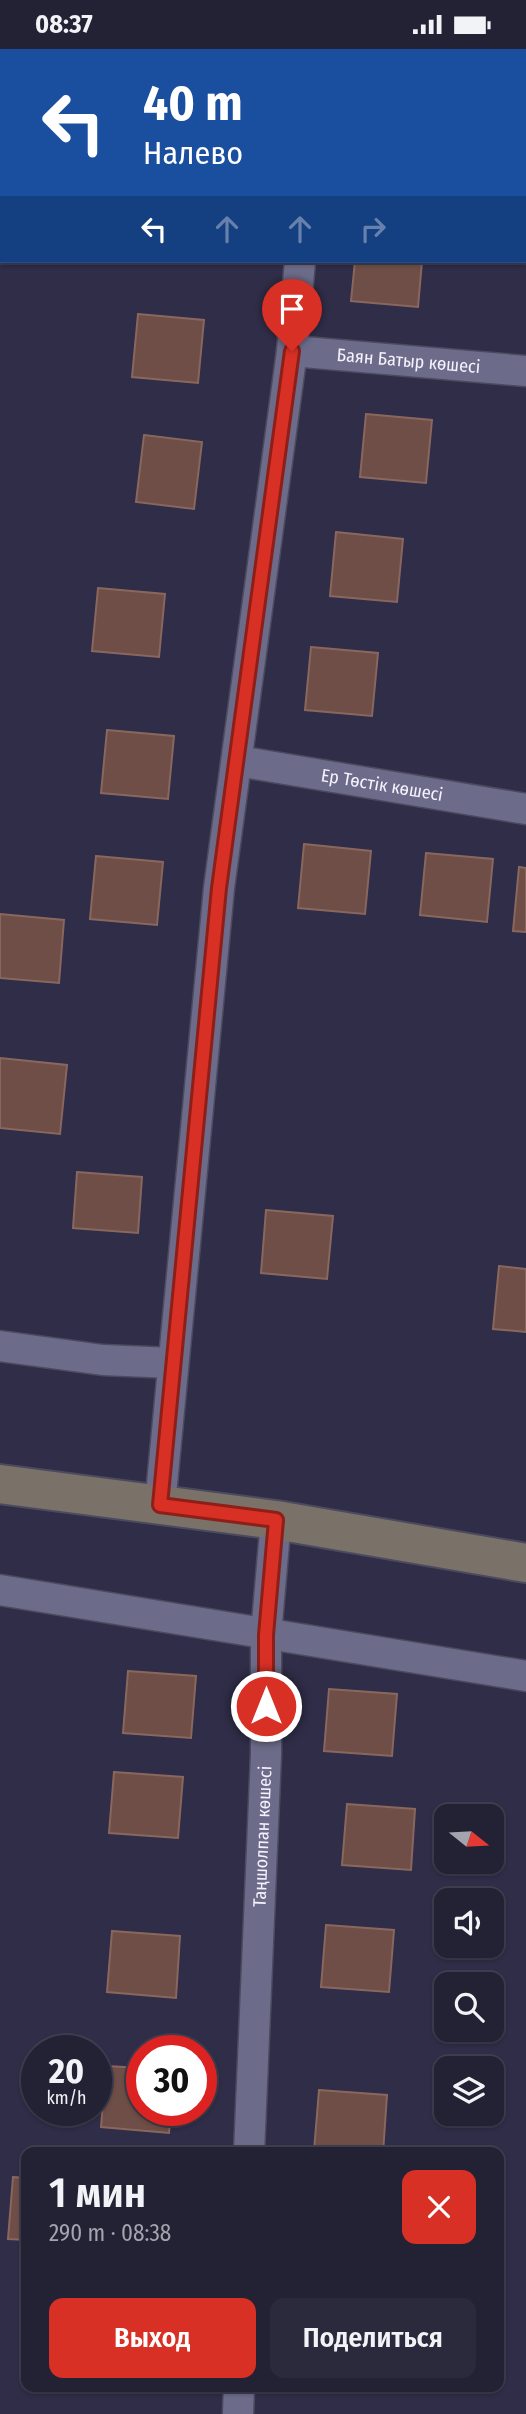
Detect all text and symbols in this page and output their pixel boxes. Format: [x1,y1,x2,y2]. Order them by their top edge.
text: 08:37 [35,9,93,40]
text: 40 m [143,74,243,133]
icon: left [28,77,119,168]
text: Налево [143,134,243,172]
icon: left [135,210,173,248]
icon: ahead [208,210,246,248]
icon: ahead [281,210,319,248]
icon: right [354,210,392,248]
pin [262,279,322,351]
icon: arrive [273,290,311,328]
street label: Баян Батыр көшесі [336,344,481,378]
street label: Ер Төстік көшесі [319,764,445,806]
position arrow [229,1669,303,1743]
street label: Таңшолпан көшесі [248,1765,276,1907]
north arrow [434,1804,504,1874]
map controls [434,1804,504,2126]
button: sound [434,1888,504,1958]
button: search [434,1972,504,2042]
speed limit sign: 30 [126,2035,217,2126]
text: 20 [49,2050,84,2092]
button: layers [434,2056,504,2126]
text: km/h [46,2087,87,2109]
text: 1 мин [49,2168,146,2218]
button: close [402,2170,476,2244]
text: 290 m · 08:38 [49,2219,171,2247]
button: Выход [49,2298,256,2378]
button: Поделиться [270,2298,476,2378]

